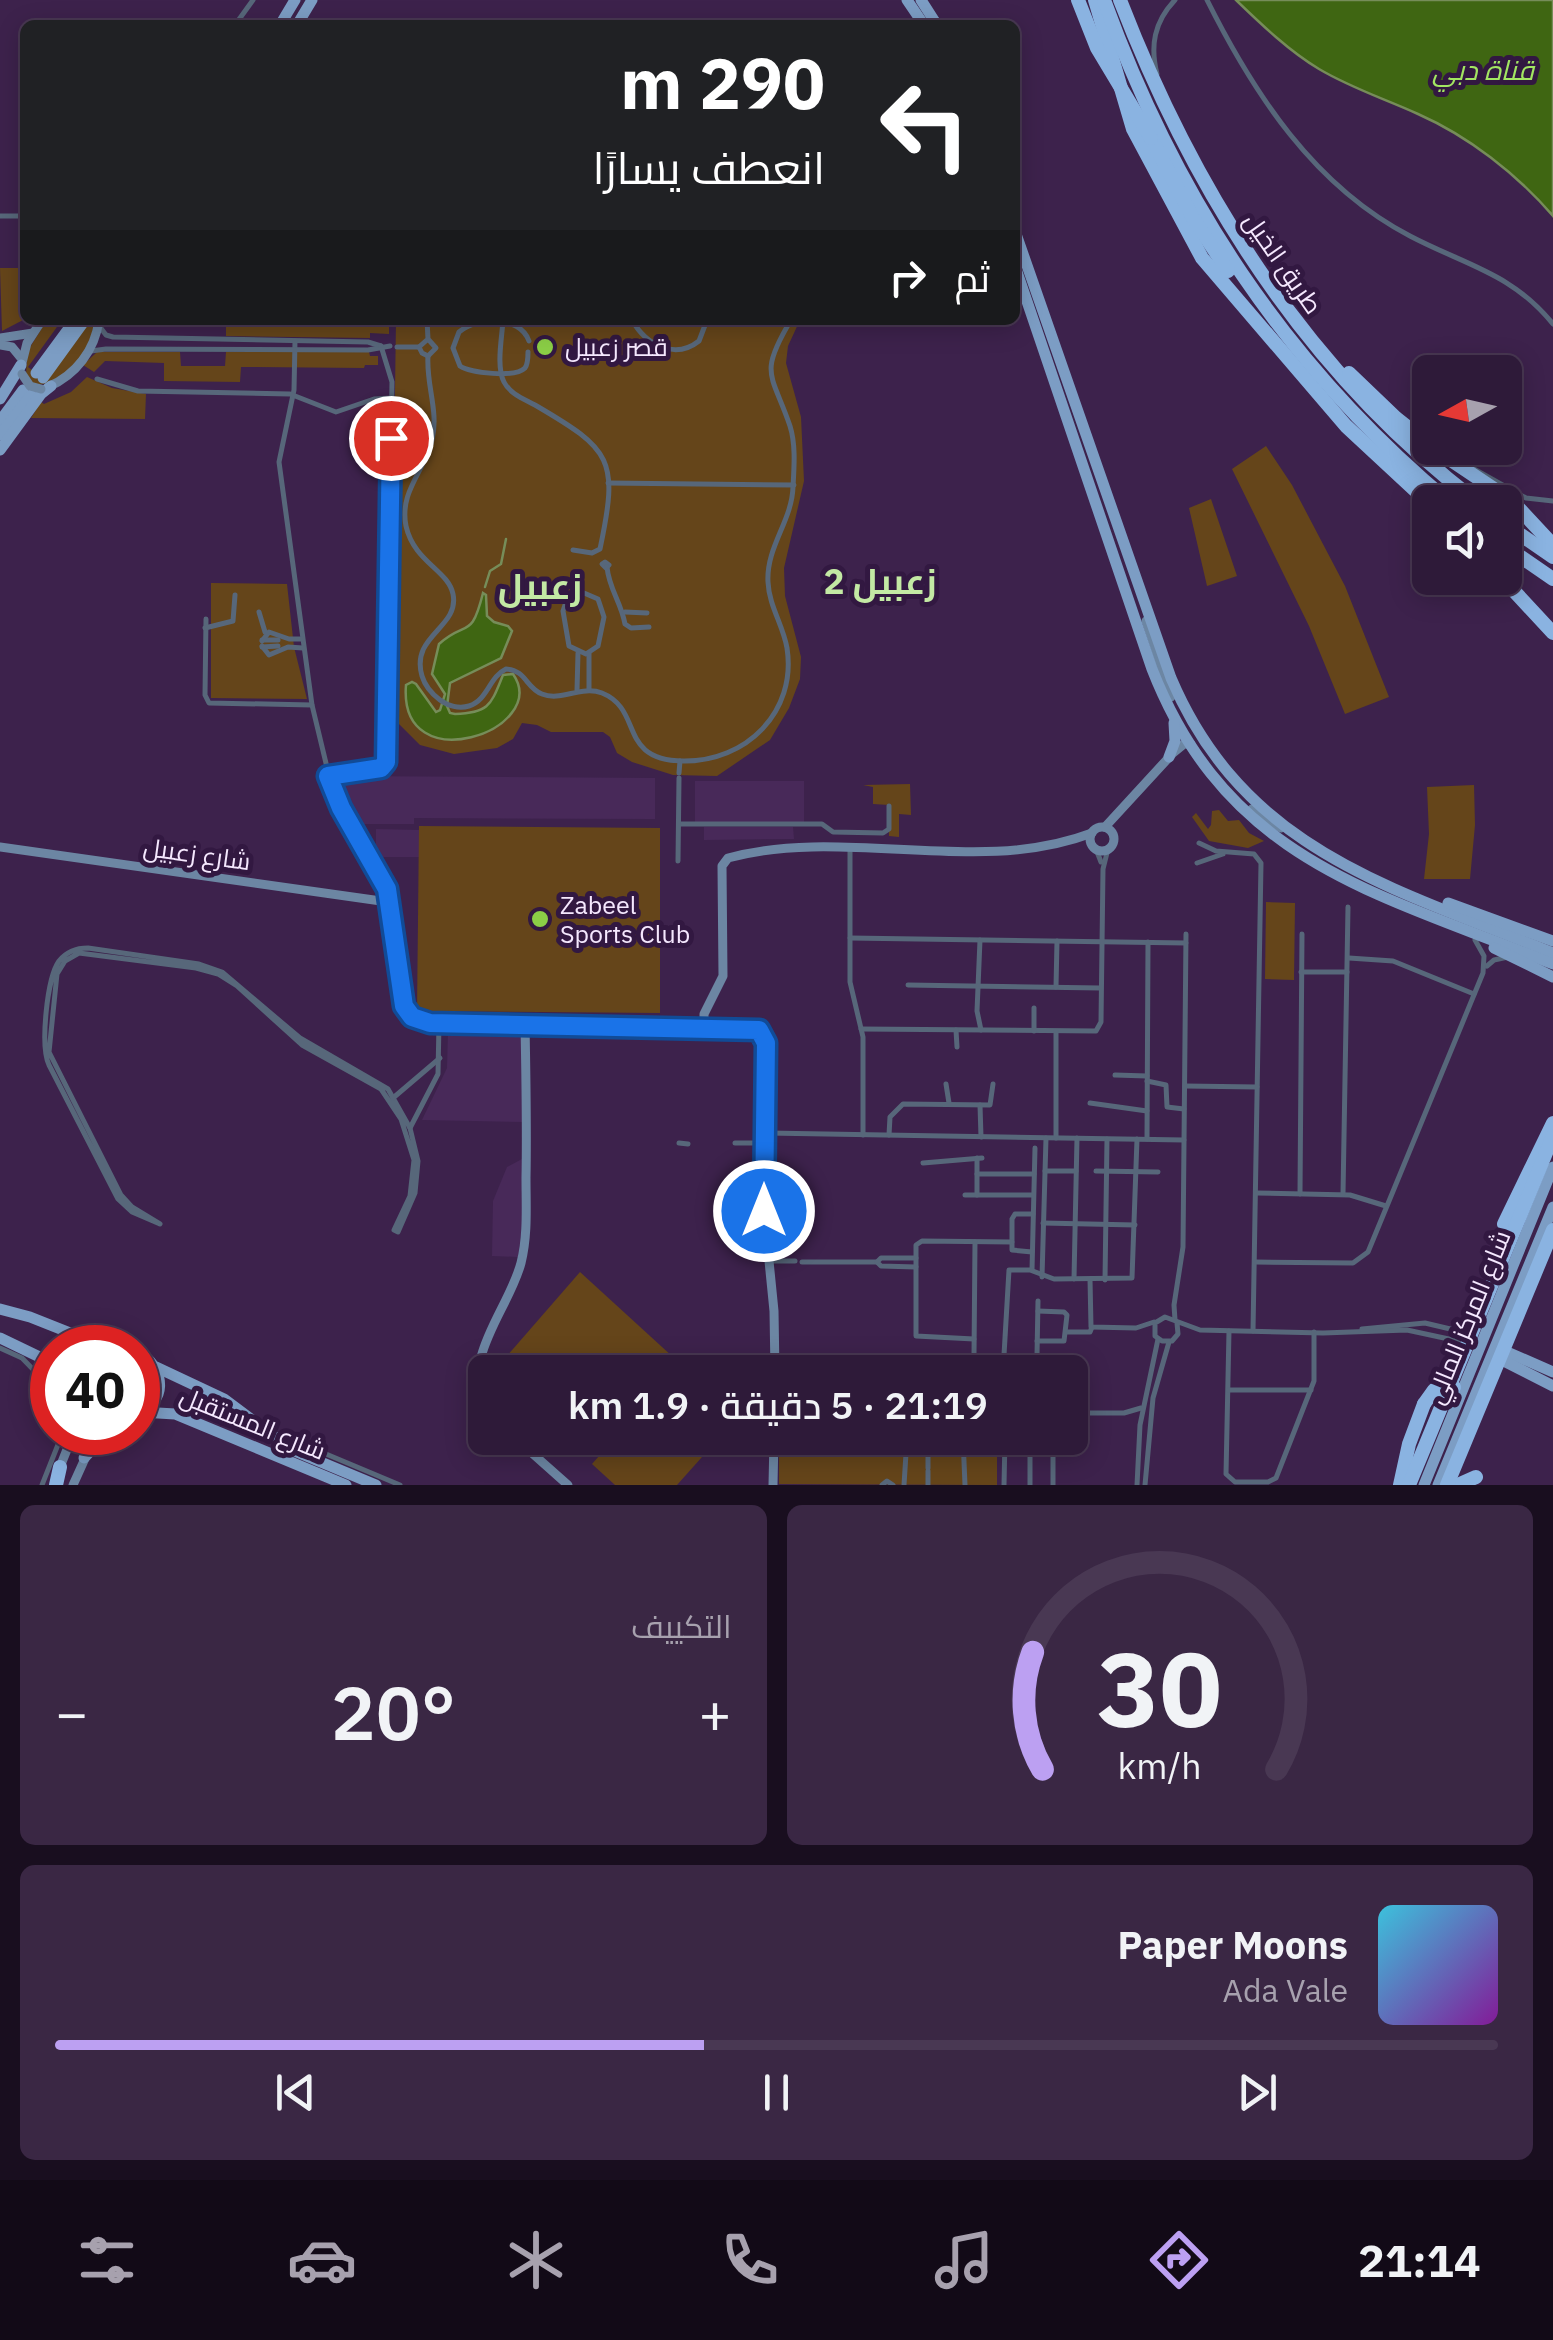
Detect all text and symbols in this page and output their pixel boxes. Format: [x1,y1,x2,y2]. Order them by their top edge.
text: 290 m [620,37,825,128]
water label: قناة دبي [1432,51,1536,93]
icon: left [860,60,990,190]
text: انعطف يسارًا [593,138,825,196]
street label: طريق الخيل [1236,206,1330,320]
icon: right [880,250,935,305]
text: ثم [955,253,990,302]
place label: قصر زعبيل [565,330,668,363]
marker: قصر زعبيل [534,336,556,358]
north arrow [1412,355,1522,465]
map controls [1412,355,1522,595]
pin [349,396,434,481]
icon: arrive [364,411,419,466]
button: sound [1412,485,1522,595]
district label: زعبيل 2 [823,558,937,604]
district label: زعبيل [498,563,582,609]
street label: شارع زعبيل [141,830,253,878]
place label: Zabeel Sports Club [560,888,690,950]
marker: Zabeel Sports Club [529,908,551,930]
position arrow [712,1159,816,1263]
street label: شارع المركز المالي [1418,1225,1521,1410]
speed limit sign: 40 [30,1325,160,1455]
street label: شارع المستقبل [175,1378,331,1468]
text: 21:19 · 5 دقيقة · 1.9 km [568,1380,988,1429]
text: التكييف [631,1605,732,1647]
text: 30 [1097,1620,1222,1756]
text: 20° [331,1663,456,1761]
text: − [55,1677,88,1748]
text: + [698,1677,732,1748]
text: km/h [1118,1742,1202,1789]
text: Paper Moons [1117,1920,1348,1969]
text: Ada Vale [1222,1969,1348,2011]
icon: previous [268,2065,323,2120]
icon: pause [749,2065,804,2120]
icon: next [1230,2065,1285,2120]
icon: filters [72,2225,142,2295]
icon: car [287,2225,357,2295]
icon: climate [501,2225,571,2295]
icon: phone [715,2225,785,2295]
icon: music [929,2225,999,2295]
icon: directions [1144,2225,1214,2295]
text: 21:14 [1358,2231,1481,2289]

